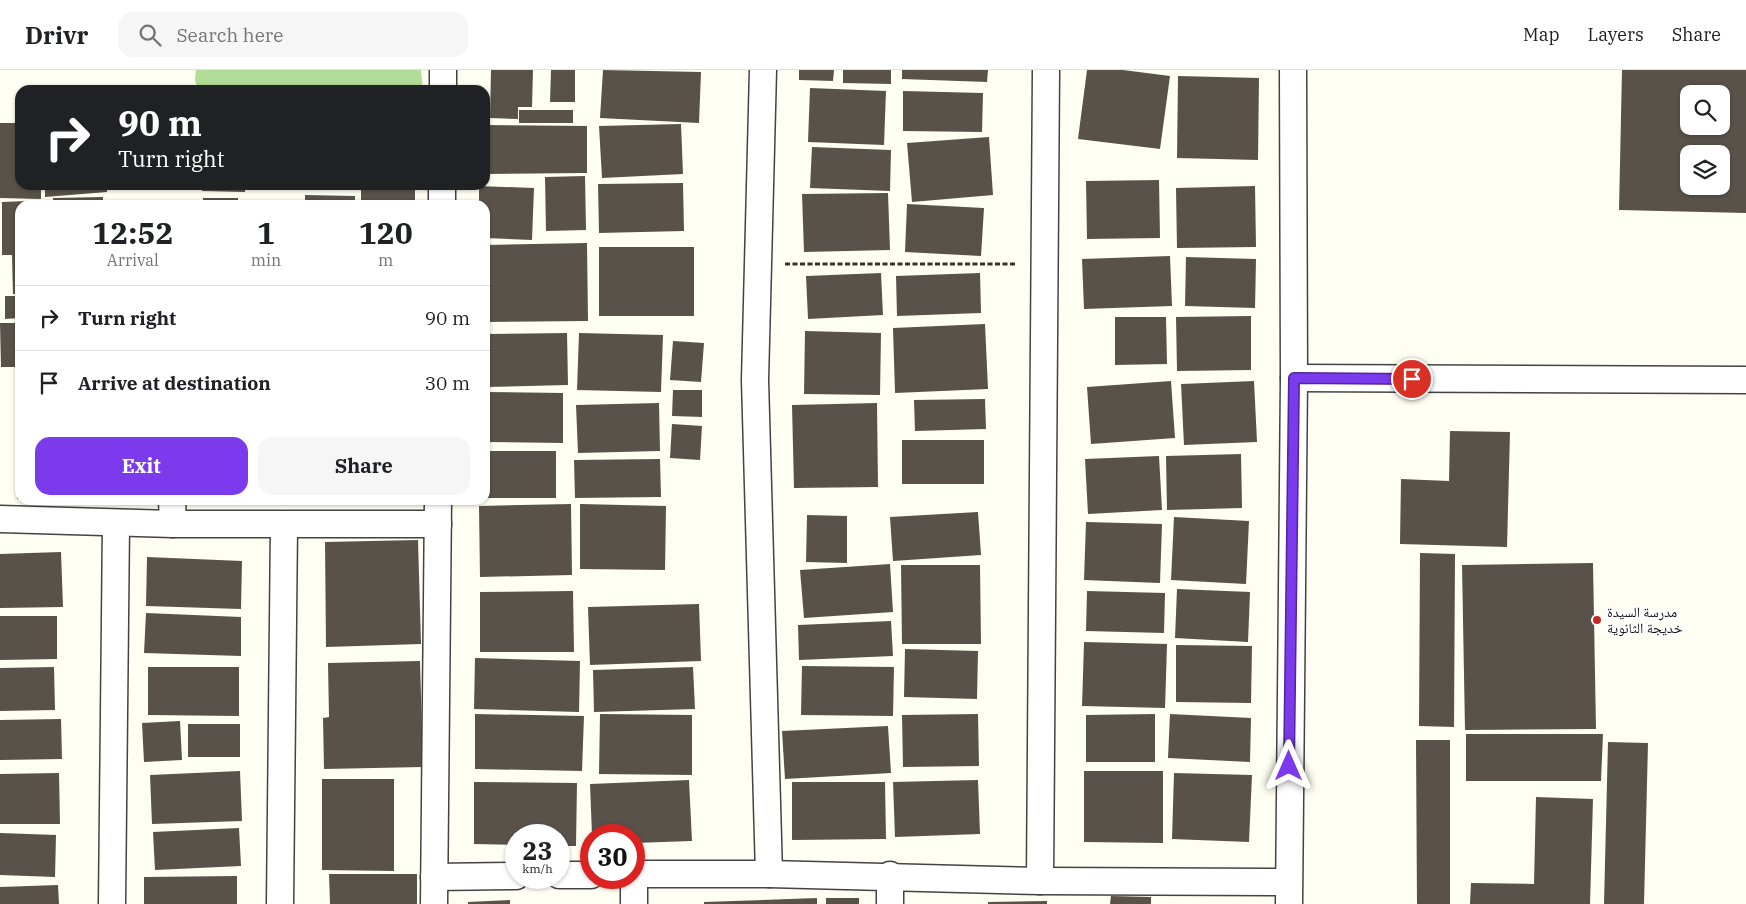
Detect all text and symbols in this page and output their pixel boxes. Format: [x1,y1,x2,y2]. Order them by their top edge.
search box [118,12,468,57]
text: Drivr [25,19,88,51]
icon: search [136,21,164,49]
text: Search here [176,23,283,47]
text: Map [1523,23,1560,46]
text: Layers [1588,23,1644,46]
text: Share [1672,23,1721,46]
map controls [1680,85,1730,195]
button: search [1680,85,1730,135]
text: 90 m [118,100,202,146]
icon: right [35,105,100,170]
text: Turn right [118,144,225,173]
button: layers [1680,145,1730,195]
text: 12:52 [92,213,173,252]
text: 1 [257,213,275,252]
text: 120 [359,213,413,252]
text: Arrival [107,250,159,270]
text: min [251,250,281,270]
text: m [378,250,393,270]
icon: right [35,304,63,332]
text: Turn right [78,306,176,330]
text: 90 m [425,306,470,330]
pin [1391,358,1433,400]
icon: arrive [1398,365,1426,393]
icon: arrive [35,369,63,397]
text: Arrive at destination [78,371,271,395]
text: 30 m [425,371,470,395]
button: Exit [35,437,248,495]
button: Share [258,437,470,495]
place label: مدرسة السيدة خديجة الثانوية [1607,603,1683,637]
marker: مدرسة السيدة خديجة الثانوية [1591,614,1603,626]
position arrow [1262,739,1314,791]
speed limit sign: 30 [580,824,645,889]
text: 23 [522,834,553,867]
text: km/h [522,861,553,876]

